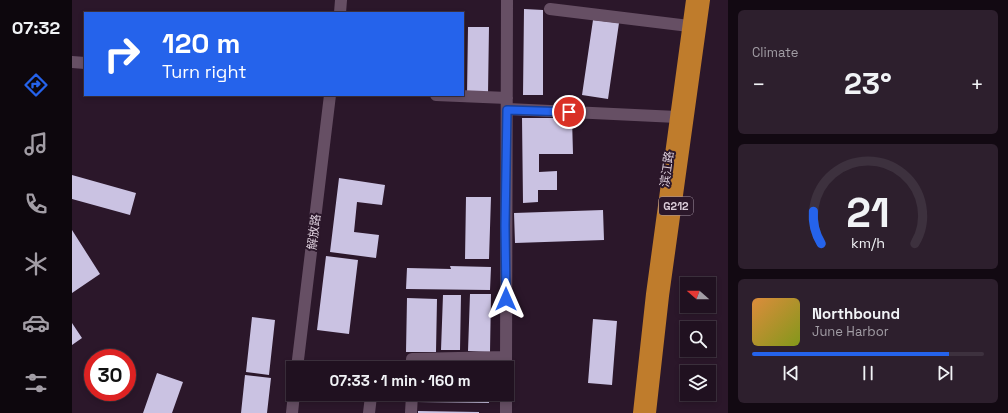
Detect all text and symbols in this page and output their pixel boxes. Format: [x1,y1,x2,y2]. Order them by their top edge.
text: 07:32 [12,16,60,39]
text: 120 m [162,25,240,61]
icon: right [96,28,148,80]
text: Climate [752,44,798,61]
text: Turn right [162,60,246,83]
text: 23° [844,64,892,103]
text: − [752,70,766,98]
text: + [970,70,984,98]
icon: directions [22,71,50,99]
pin [552,95,586,129]
icon: arrive [558,101,580,123]
icon: music [22,130,50,158]
street label: 滨江路 [657,150,677,188]
text: 21 [846,186,890,239]
icon: phone [22,190,50,218]
road number: G212 [659,197,693,215]
street label: 解放路 [304,213,324,251]
text: km/h [851,234,885,252]
icon: climate [22,250,50,278]
north arrow [680,277,716,313]
map controls [680,277,716,401]
position arrow [485,278,527,320]
text: Northbound [812,304,900,323]
icon: car [22,309,50,337]
button: search [680,321,716,357]
text: June Harbor [812,323,889,340]
speed limit sign: 30 [84,349,136,401]
icon: previous [780,362,802,384]
icon: pause [857,362,879,384]
icon: next [934,362,956,384]
button: layers [680,365,716,401]
icon: filters [22,369,50,397]
text: 07:33 · 1 min · 160 m [329,371,471,390]

